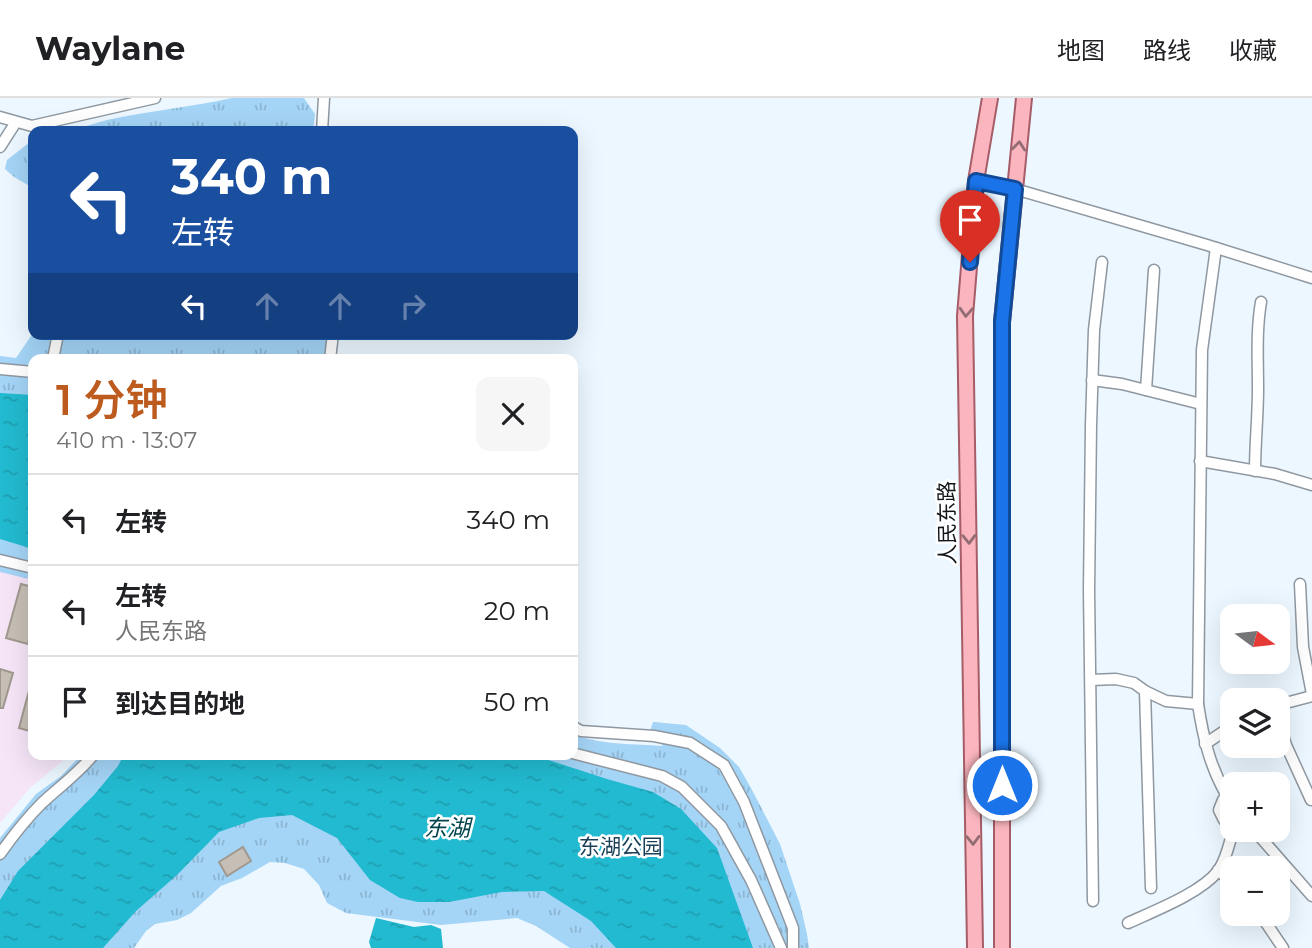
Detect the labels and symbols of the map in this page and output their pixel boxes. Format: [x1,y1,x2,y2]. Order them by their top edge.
one-way arrow [1011,140,1026,151]
pin [940,190,1000,262]
one-way arrow [958,307,973,318]
street label: 人民东路 [934,481,960,565]
one-way arrow [961,534,976,545]
north arrow [1220,604,1290,674]
position arrow [965,748,1039,822]
water label: 东湖 [424,814,473,842]
park label: 东湖公园 [579,834,663,859]
one-way arrow [965,835,981,846]

